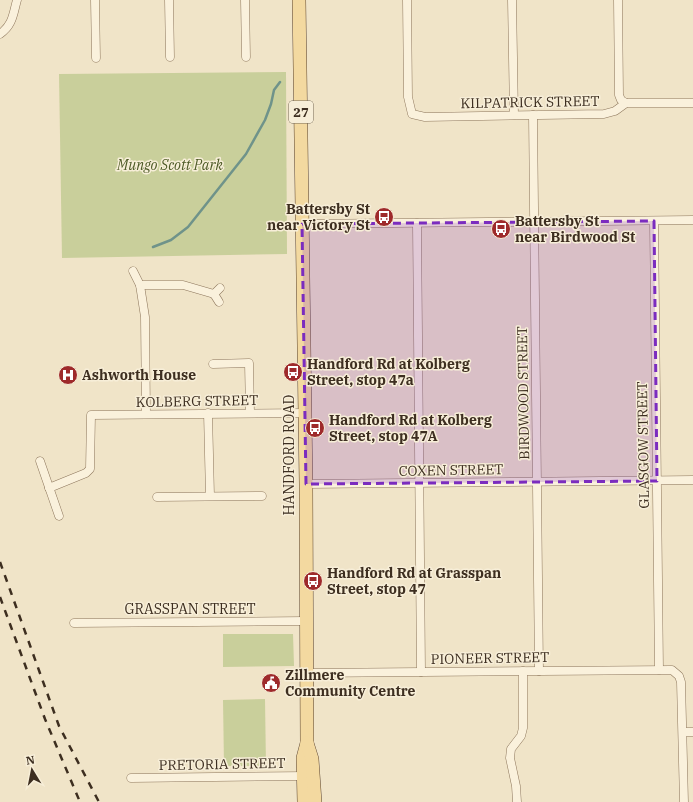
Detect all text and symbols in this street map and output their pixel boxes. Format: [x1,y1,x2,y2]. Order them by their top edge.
street label: KILPATRICK STREET [460,92,600,112]
road number: 27 [289,101,313,123]
park label: Mungo Scott Park [116,156,224,174]
place label: Battersby St near Victory St [267,200,370,234]
bus stop icon: Battersby St near Victory St [373,206,395,228]
place label: Battersby St near Birdwood St [515,212,635,246]
bus stop icon: Battersby St near Birdwood St [490,218,512,240]
street label: BIRDWOOD STREET [513,326,533,460]
place label: Handford Rd at Kolberg Street, stop 47a [307,355,471,389]
bus stop icon: Handford Rd at Kolberg Street, stop 47a [282,361,304,383]
hospital icon: Ashworth House [57,364,79,386]
place label: Ashworth House [82,366,196,384]
street label: GLASGOW STREET [633,381,653,509]
street label: KOLBERG STREET [136,391,258,411]
street label: HANDFORD ROAD [280,394,298,515]
place label: Handford Rd at Kolberg Street, stop 47A [329,411,493,445]
bus stop icon: Handford Rd at Kolberg Street, stop 47A [304,417,326,439]
street label: COXEN STREET [398,460,504,480]
place label: Handford Rd at Grasspan Street, stop 47 [327,564,501,598]
bus stop icon: Handford Rd at Grasspan Street, stop 47 [302,570,324,592]
street label: GRASSPAN STREET [124,600,256,618]
street label: PIONEER STREET [430,648,550,668]
place label: Zillmere Community Centre [285,666,416,700]
public building icon: Zillmere Community Centre [260,672,282,694]
north arrow [12,750,52,790]
text: N [25,752,36,768]
street label: PRETORIA STREET [158,754,286,774]

